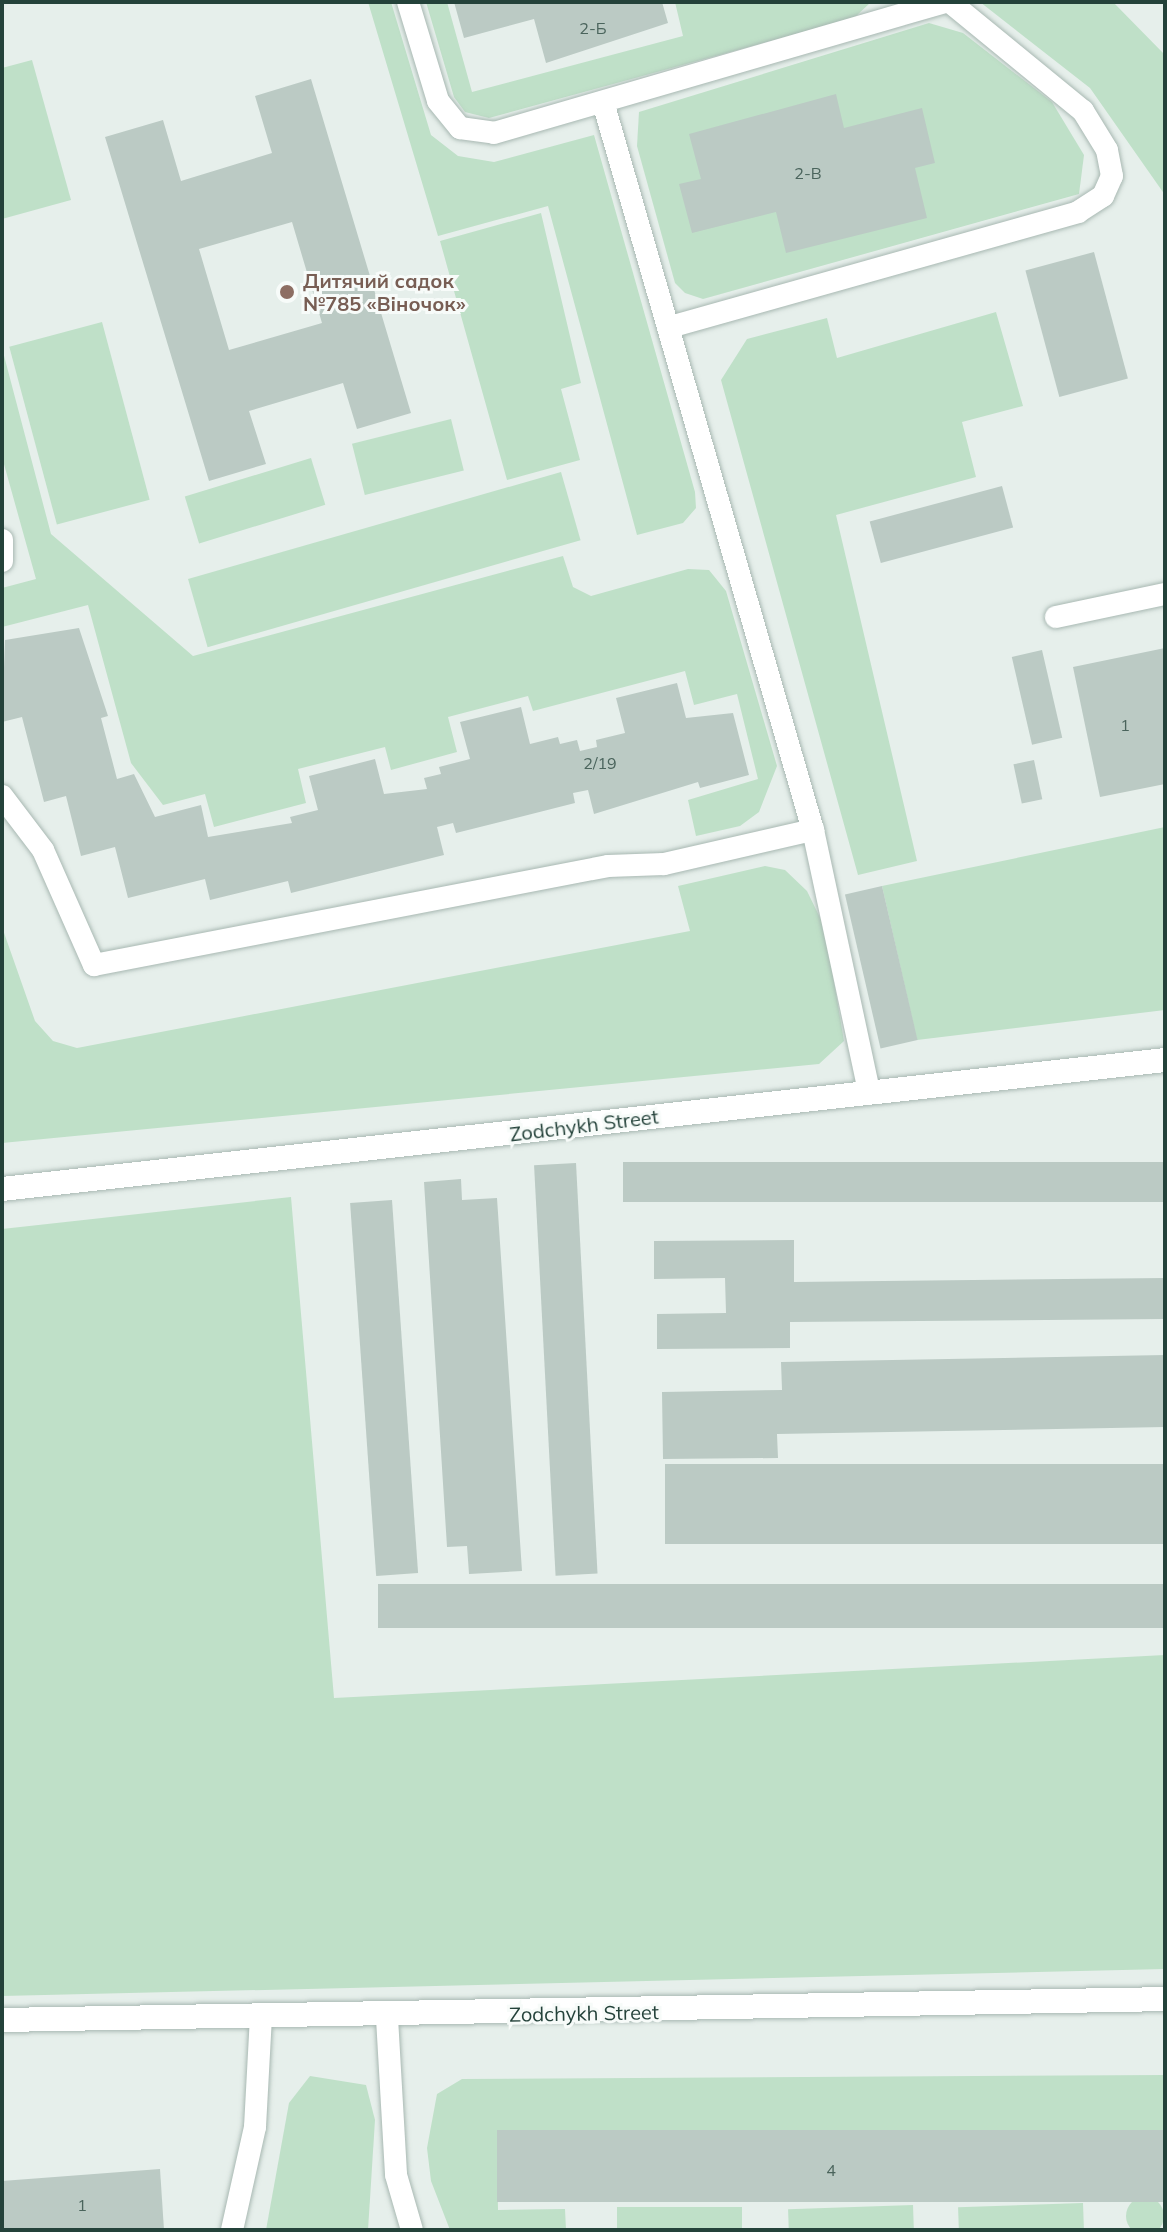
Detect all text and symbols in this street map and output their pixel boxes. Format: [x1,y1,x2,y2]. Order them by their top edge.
house number: 2-Б [579,18,607,38]
house number: 2-В [794,163,822,183]
place label: Дитячий садок №785 «Віночок» [303,268,466,315]
marker: Дитячий садок №785 «Віночок» [278,283,296,301]
house number: 1 [1120,715,1130,735]
house number: 2/19 [583,753,617,773]
street label: Zodchykh Street [508,1104,660,1146]
street label: Zodchykh Street [509,2000,659,2026]
house number: 4 [826,2160,836,2180]
house number: 1 [77,2195,87,2215]

